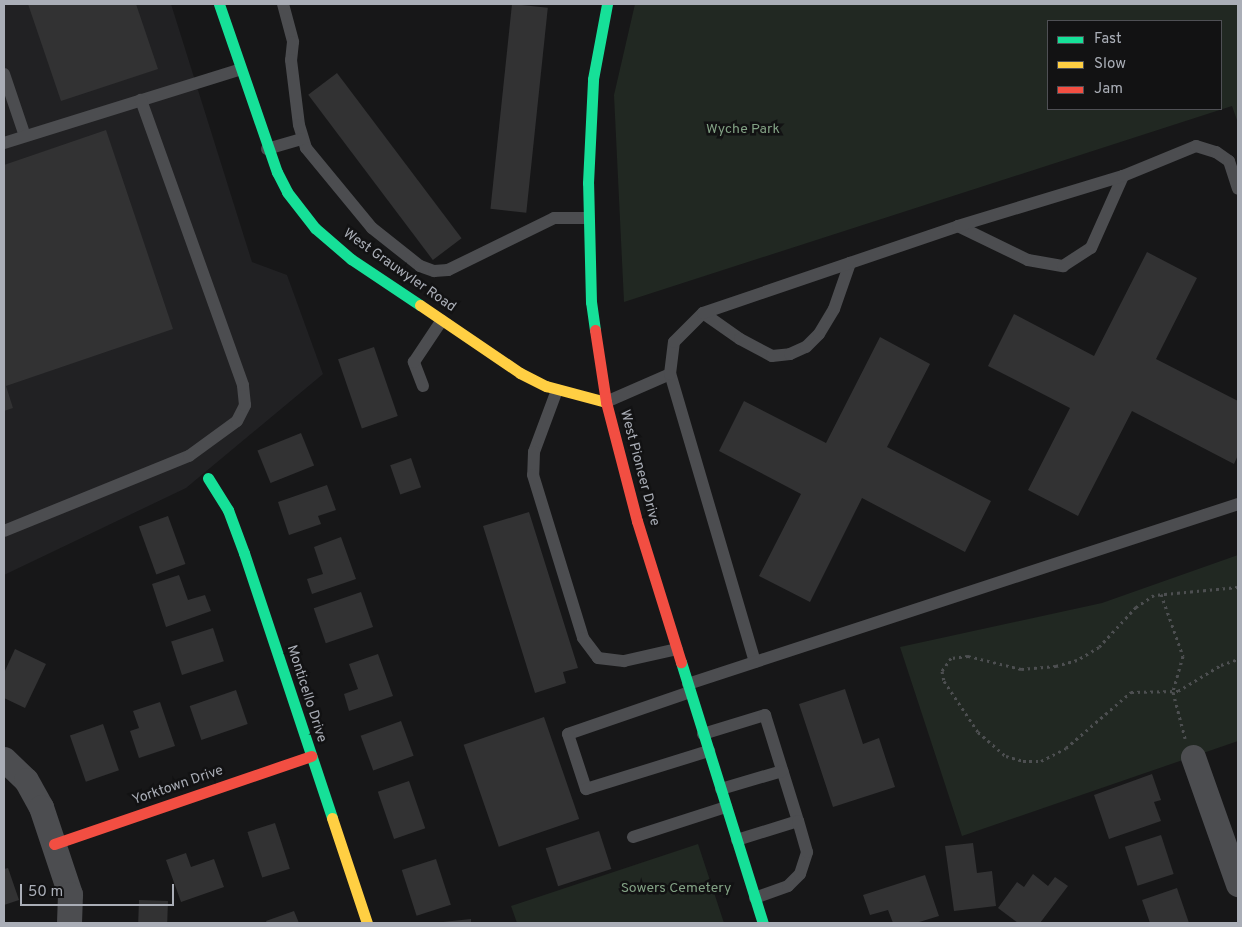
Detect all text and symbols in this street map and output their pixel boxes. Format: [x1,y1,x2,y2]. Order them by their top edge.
legend [1047,20,1222,110]
text: Fast [1094,30,1122,49]
text: Slow [1094,55,1126,74]
text: Jam [1094,80,1123,99]
park label: Wyche Park [706,122,780,138]
street label: West Grauwyler Road [339,226,459,316]
street label: West Pioneer Drive [615,408,663,528]
street label: Monticello Drive [282,643,330,745]
street label: Yorktown Drive [130,763,226,809]
scale bar [22,874,176,906]
park label: Sowers Cemetery [621,881,731,897]
text: 50 m [28,883,63,902]

